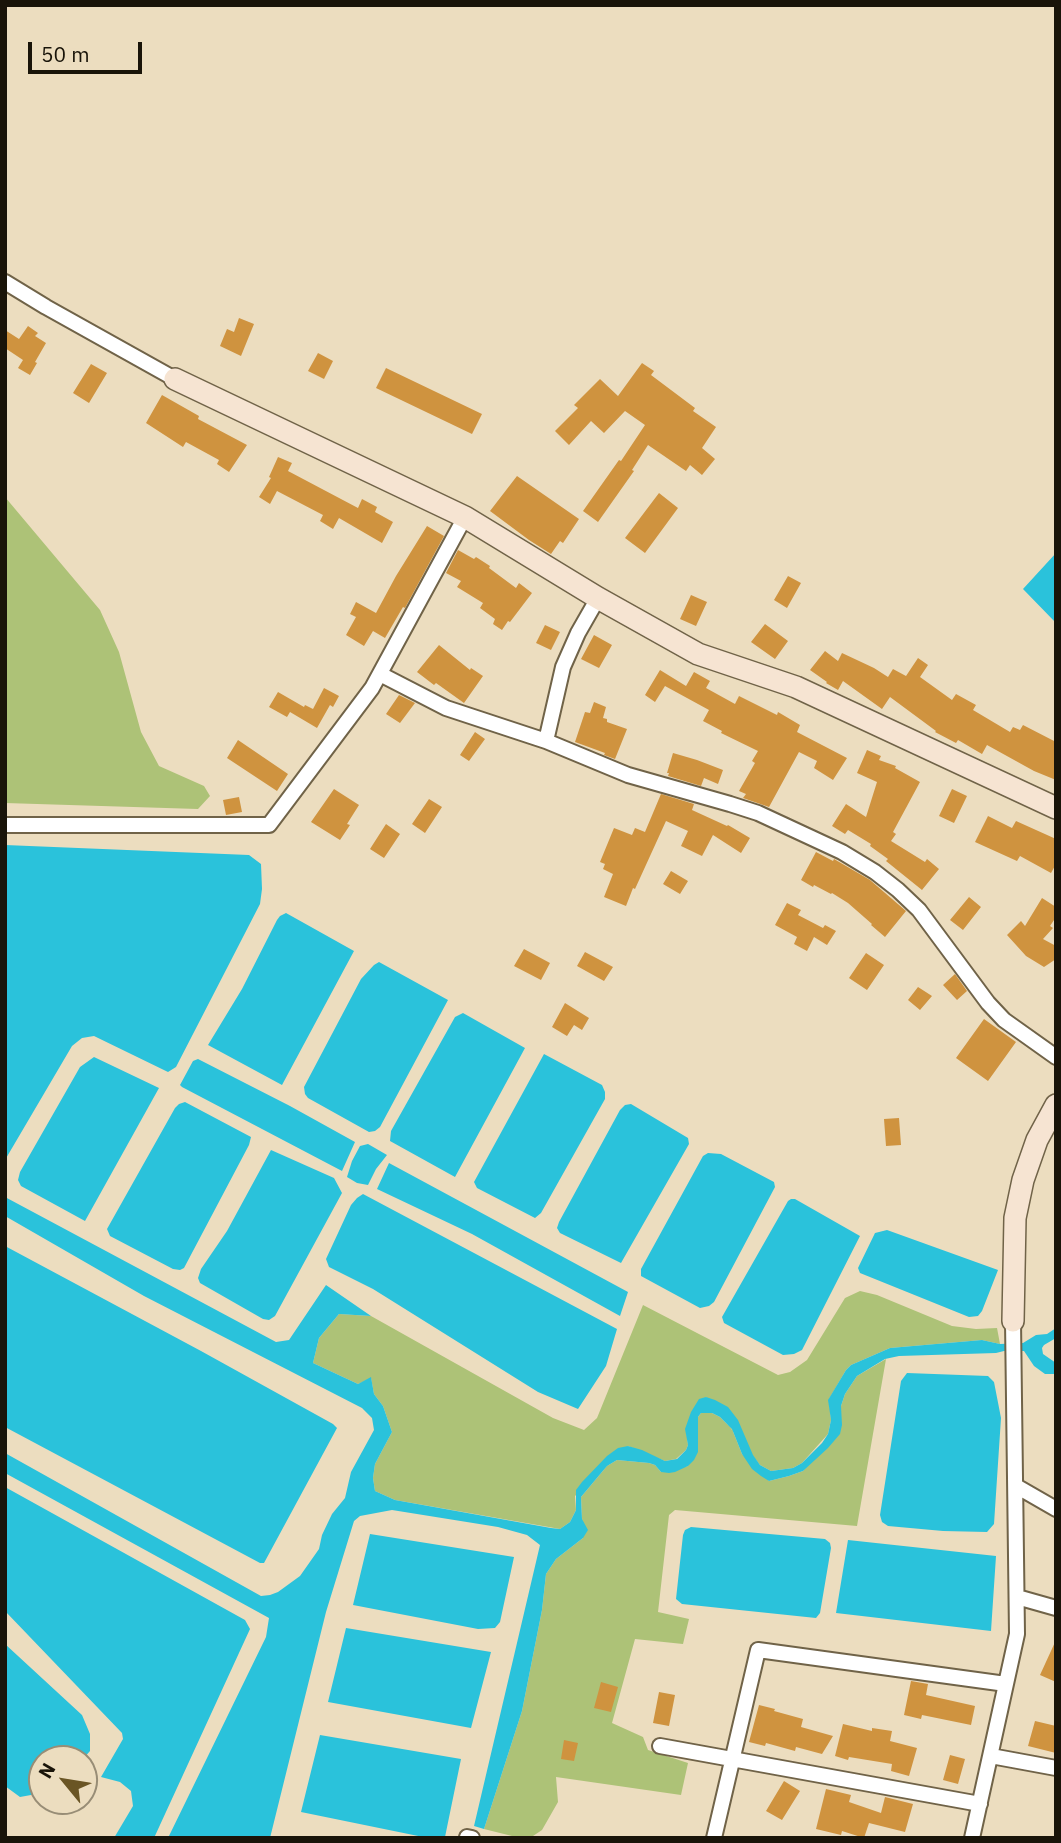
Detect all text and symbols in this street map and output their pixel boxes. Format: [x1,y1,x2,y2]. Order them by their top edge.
scale bar [32,28,145,72]
text: 50 m [41,40,90,68]
north arrow [28,1745,98,1815]
text: N [33,1759,60,1782]

